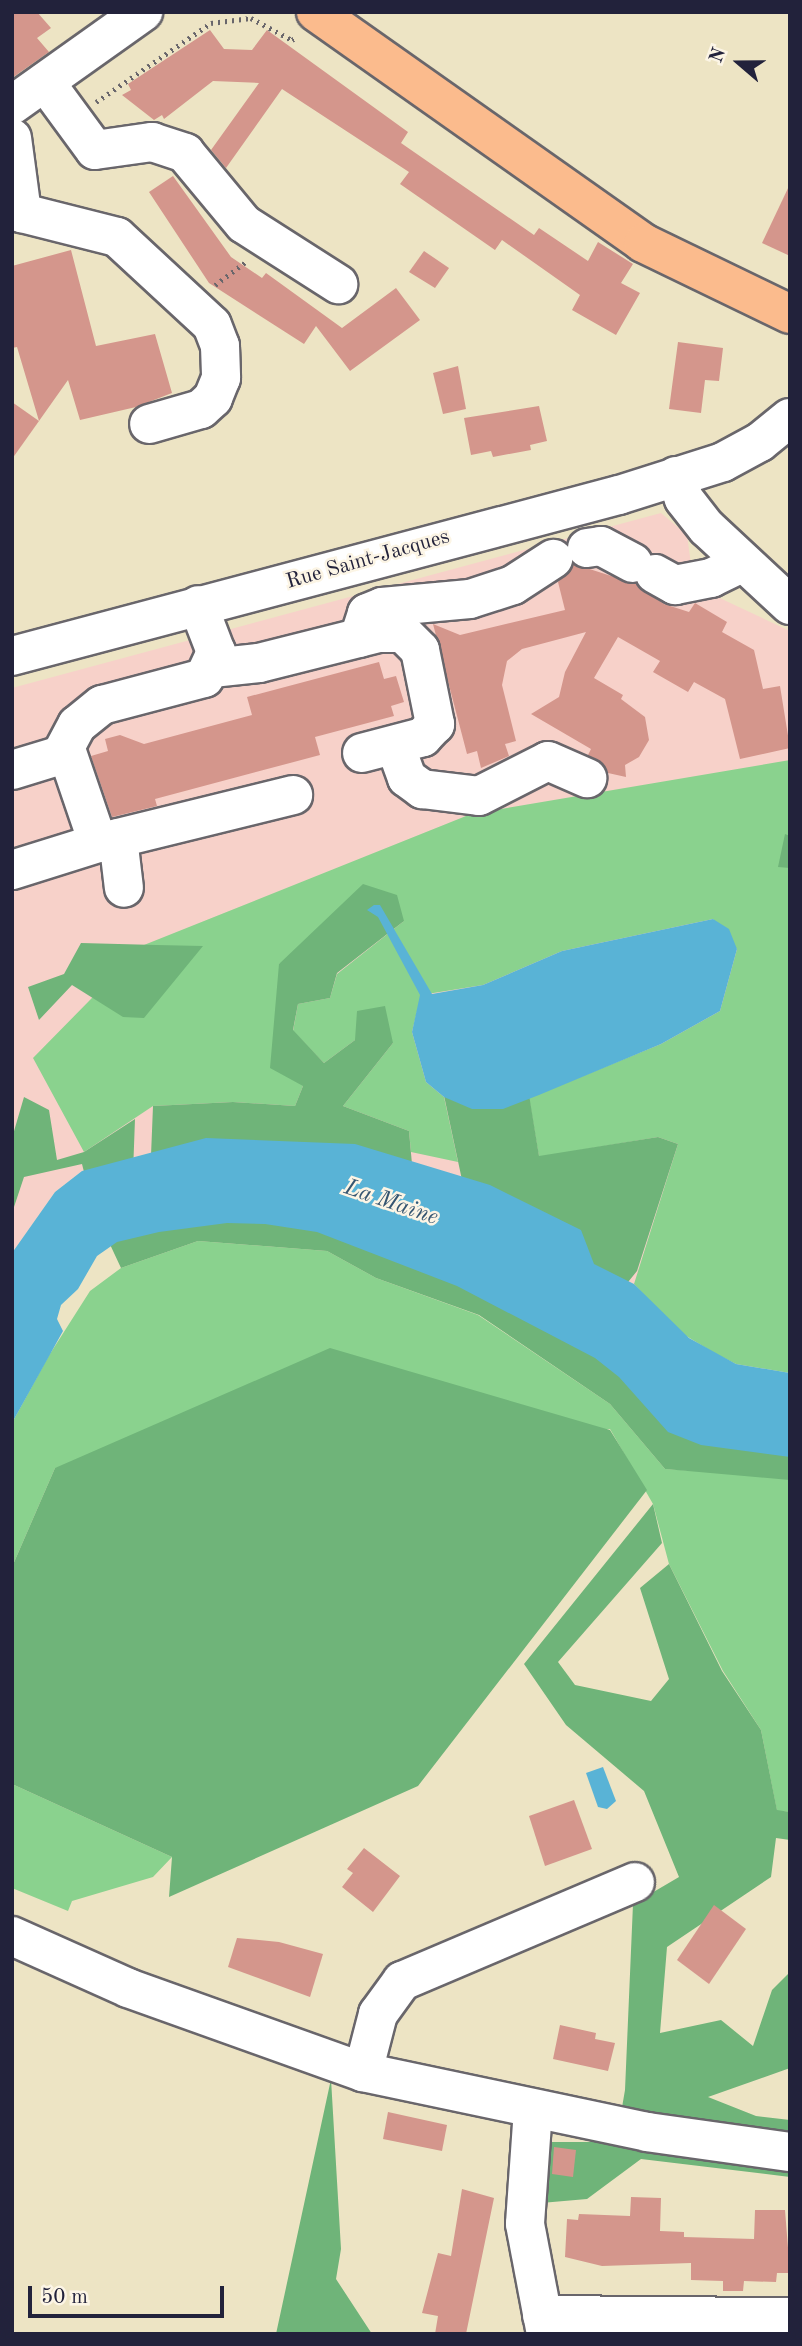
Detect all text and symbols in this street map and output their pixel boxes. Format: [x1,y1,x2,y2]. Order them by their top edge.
north arrow [704,28,774,98]
text: N [707,46,730,66]
street label: Rue Saint-Jacques [283,525,453,595]
water label: La Maine [340,1174,442,1232]
scale bar [32,2272,228,2316]
text: 50 m [41,2287,88,2308]

